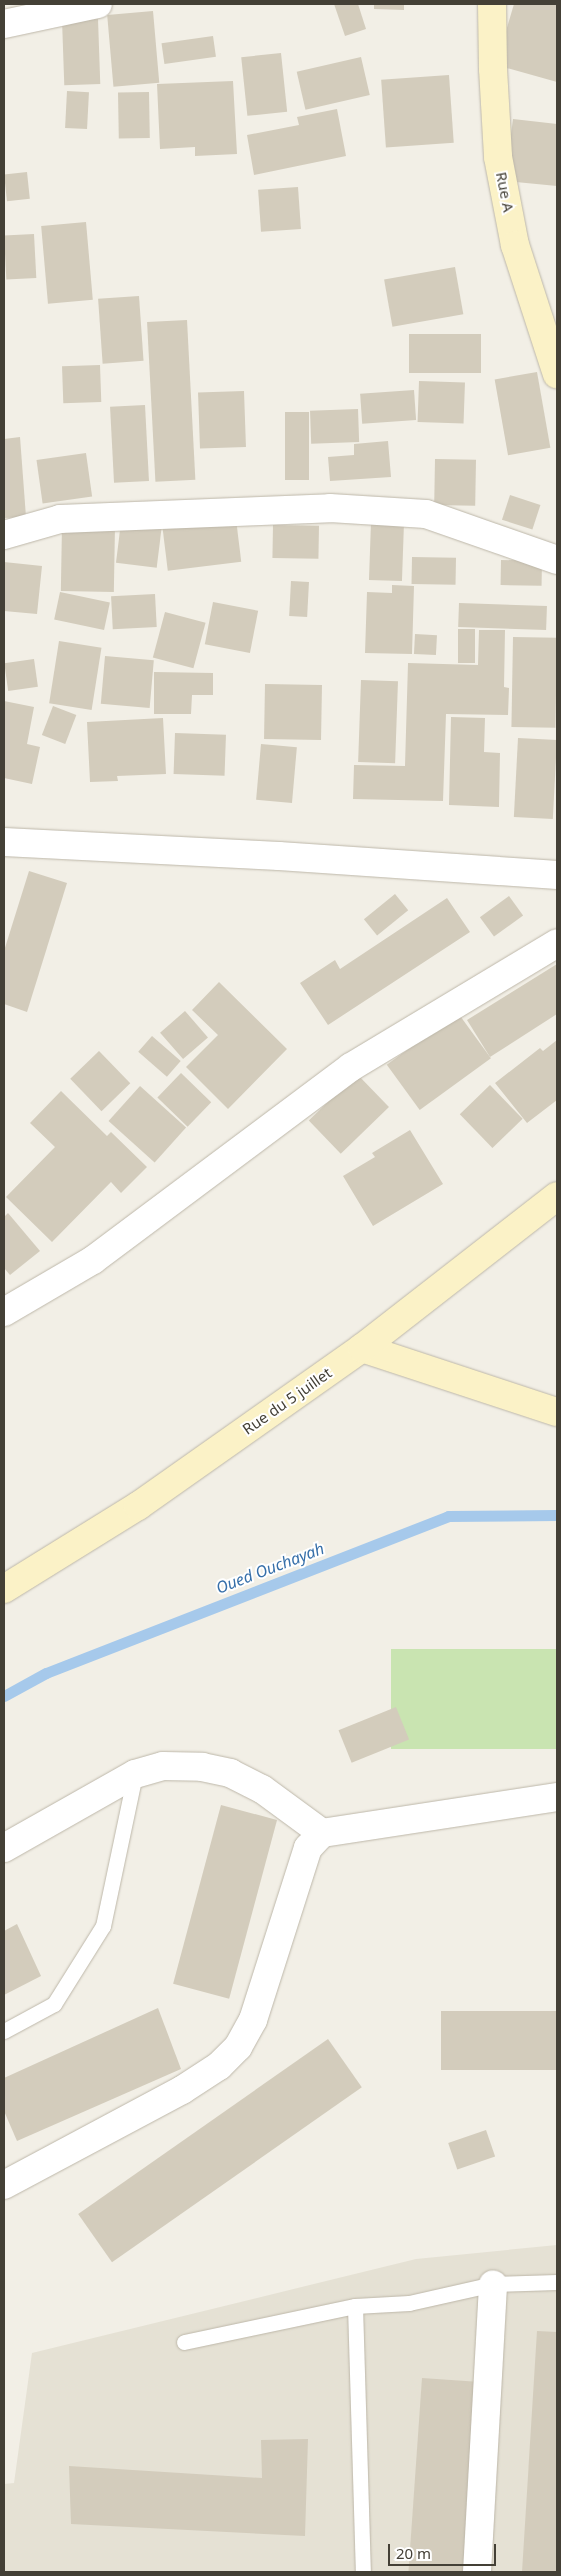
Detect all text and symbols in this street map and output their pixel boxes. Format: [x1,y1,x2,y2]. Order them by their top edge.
street label: Rue A [492,170,518,214]
street label: Rue du 5 juillet [239,1364,335,1438]
water label: Oued Ouchayah [213,1539,327,1597]
scale bar [391,2534,498,2566]
text: 20 m [396,2543,431,2563]

